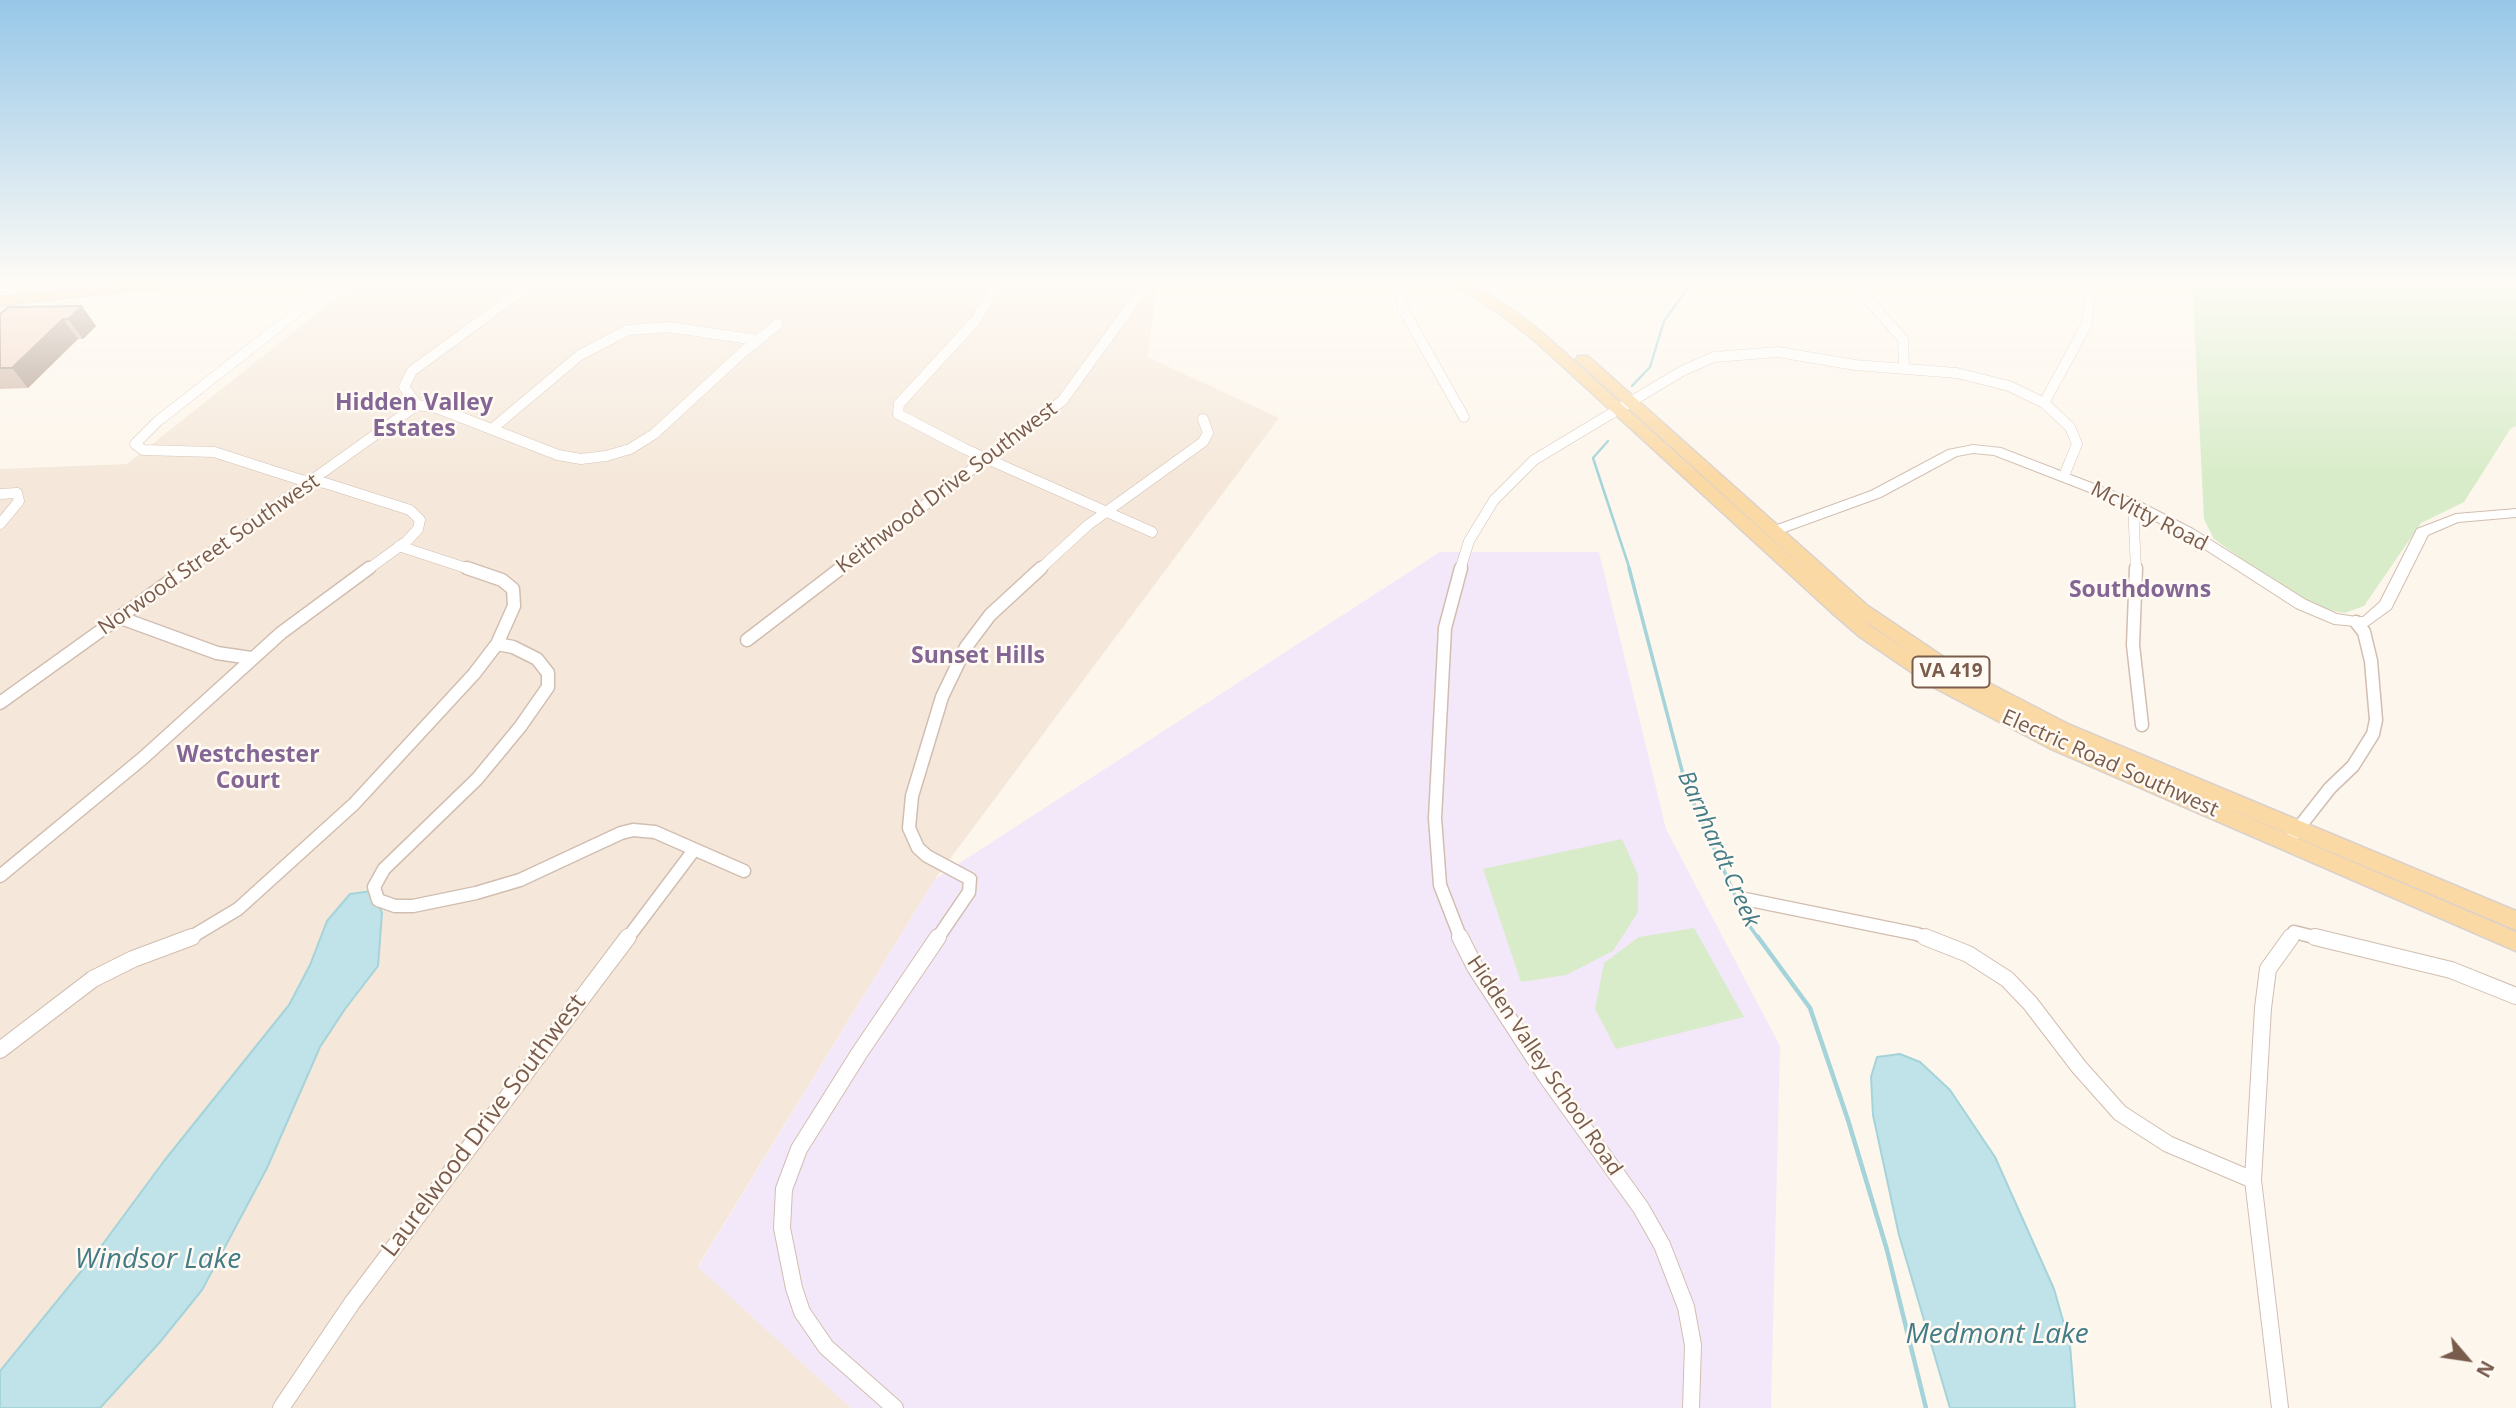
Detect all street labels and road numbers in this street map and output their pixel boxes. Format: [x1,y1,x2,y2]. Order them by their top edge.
street label: Keithwood Drive Southwest [832,397,1062,579]
street label: Norwood Street Southwest [94,469,324,641]
street label: McVitty Road [2086,477,2212,557]
road number: VA 419 [1912,656,1990,688]
street label: Electric Road Southwest [1998,705,2222,823]
street label: Hidden Valley School Road [1461,951,1627,1181]
street label: Laurelwood Drive Southwest [376,989,592,1263]

